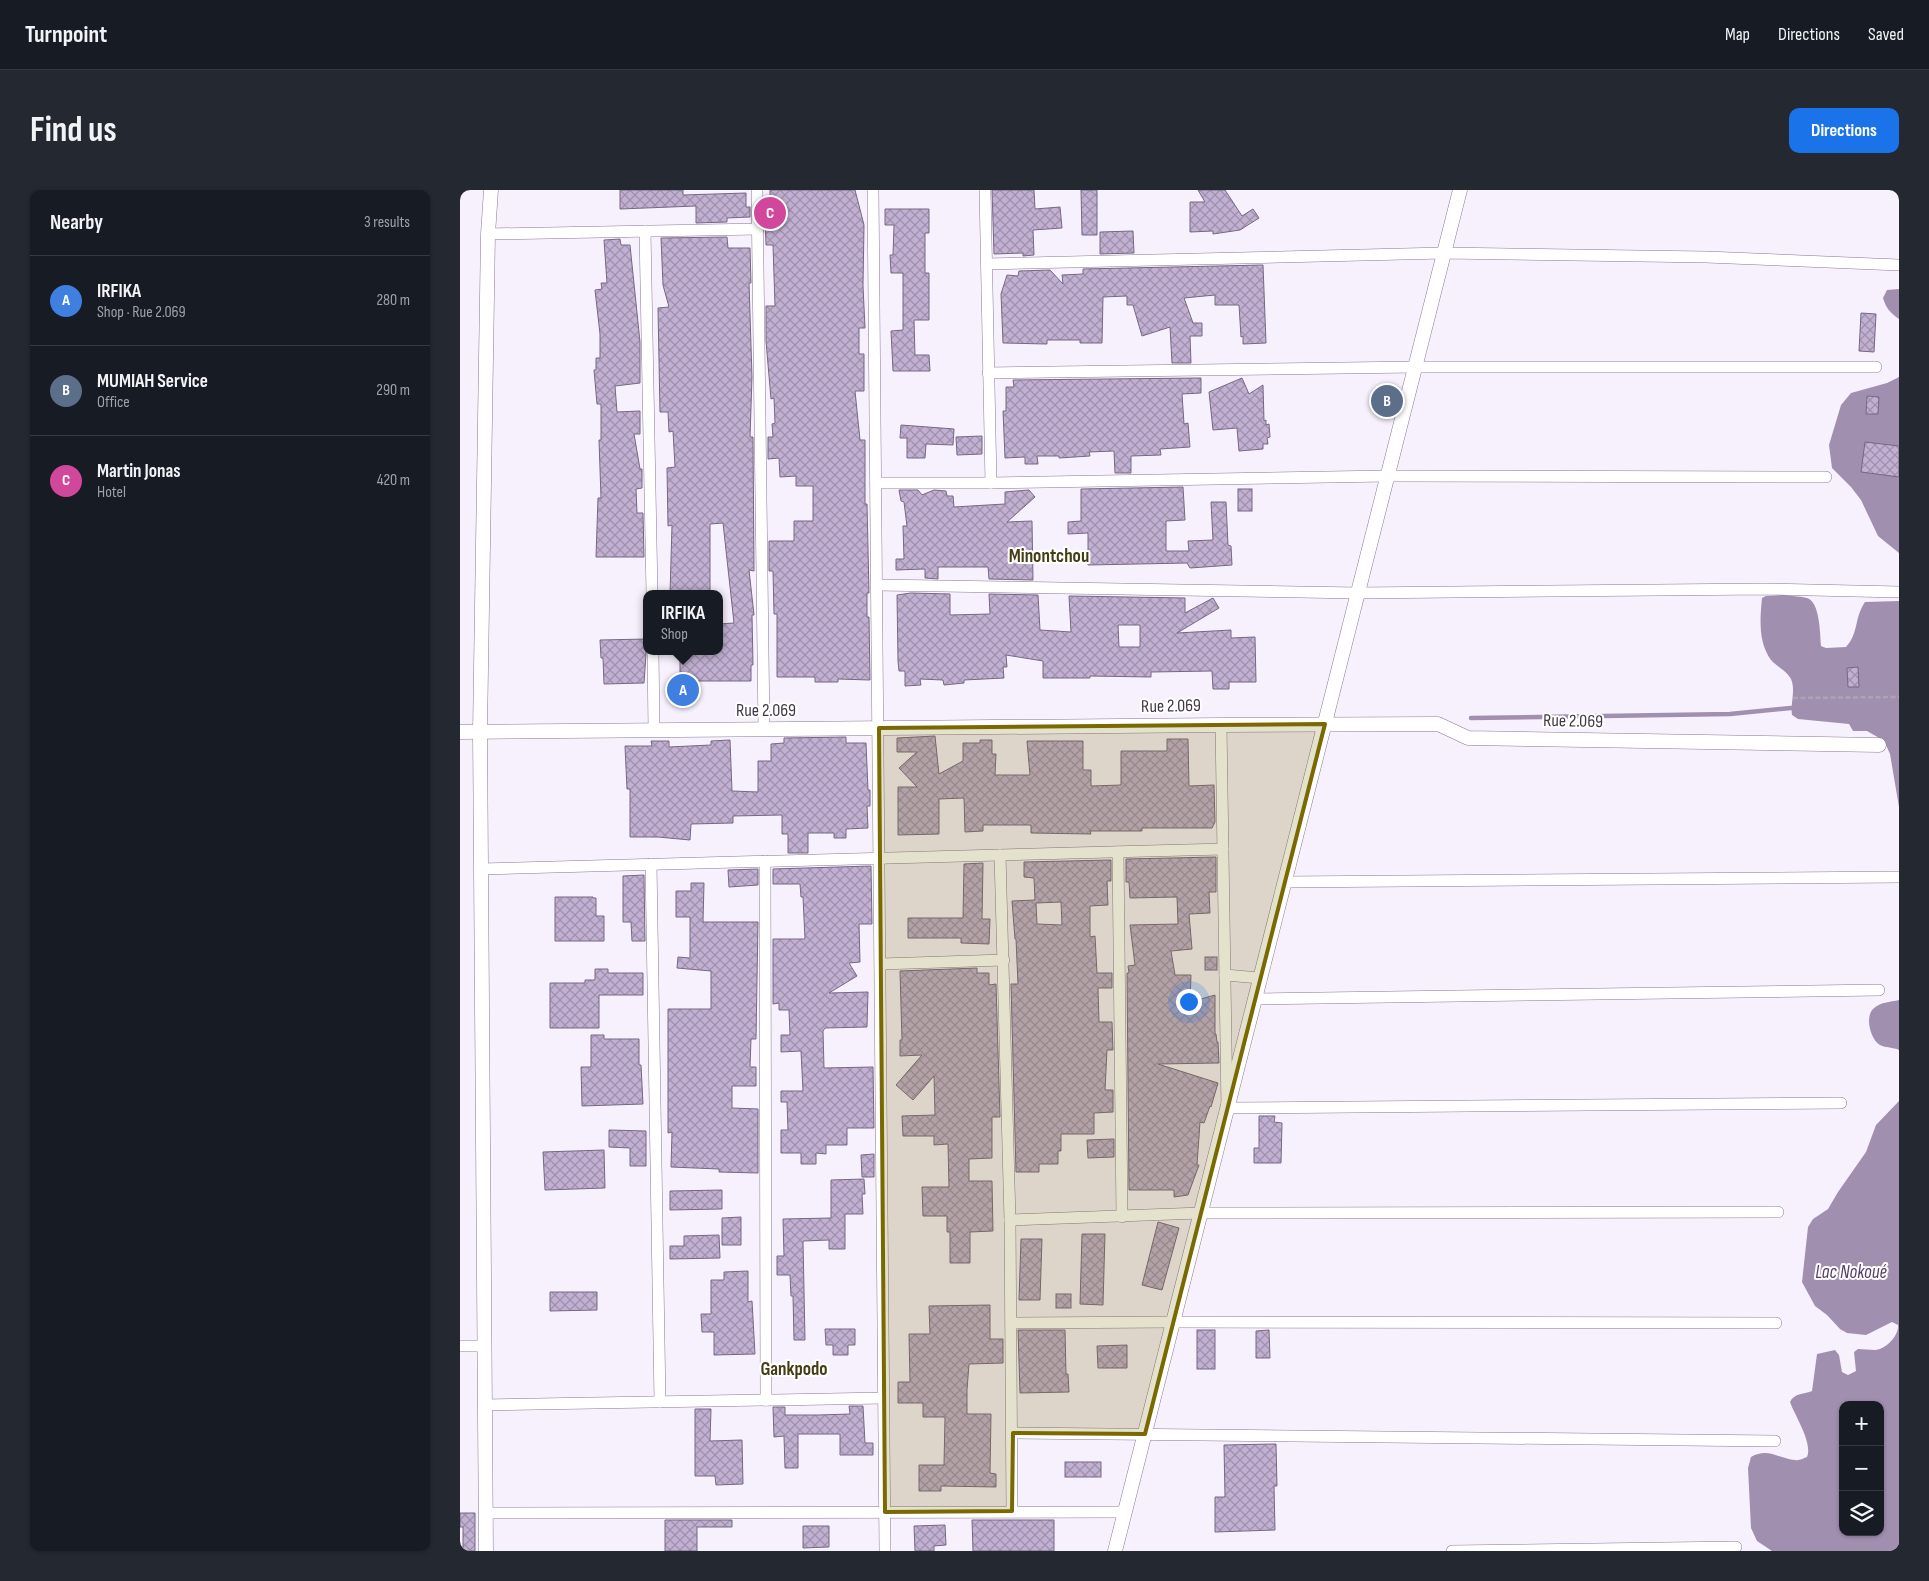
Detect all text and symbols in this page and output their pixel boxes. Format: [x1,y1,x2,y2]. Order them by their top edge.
text: Turnpoint [25,20,107,49]
text: Map [1725,24,1750,45]
text: Directions [1778,24,1840,45]
text: Saved [1868,24,1904,45]
button: Directions [1789,108,1899,153]
text: Find us [30,109,117,152]
pin: C [754,194,786,232]
text: Nearby [50,210,103,235]
text: 3 results [364,213,410,232]
text: IRFIKA [97,280,141,303]
text: A [62,291,70,310]
text: 280 m [376,291,410,310]
text: Shop · Rue 2.069 [97,303,186,322]
text: MUMIAH Service [97,370,208,393]
text: B [62,381,70,400]
text: 290 m [376,381,410,400]
pin: B [1371,382,1403,420]
text: Office [97,393,130,412]
text: Martin Jonas [97,460,181,483]
text: C [62,471,70,490]
text: 420 m [377,471,410,490]
text: Hotel [97,483,126,502]
district label: Minontchou [1009,545,1089,568]
popup [643,590,723,655]
text: IRFIKA [661,602,705,625]
text: Shop [661,625,688,644]
pin: A [667,671,699,709]
street label: Rue 2.069 [1141,695,1201,717]
street label: Rue 2.069 [736,700,796,721]
street label: Rue 2.069 [1543,710,1603,732]
your location [1176,989,1202,1015]
water label: Lac Nokoué [1815,1261,1887,1284]
district label: Gankpodo [760,1358,828,1381]
map controls [1839,1401,1884,1536]
button: + [1839,1401,1884,1446]
button: − [1839,1446,1884,1491]
button: layers [1839,1491,1884,1536]

